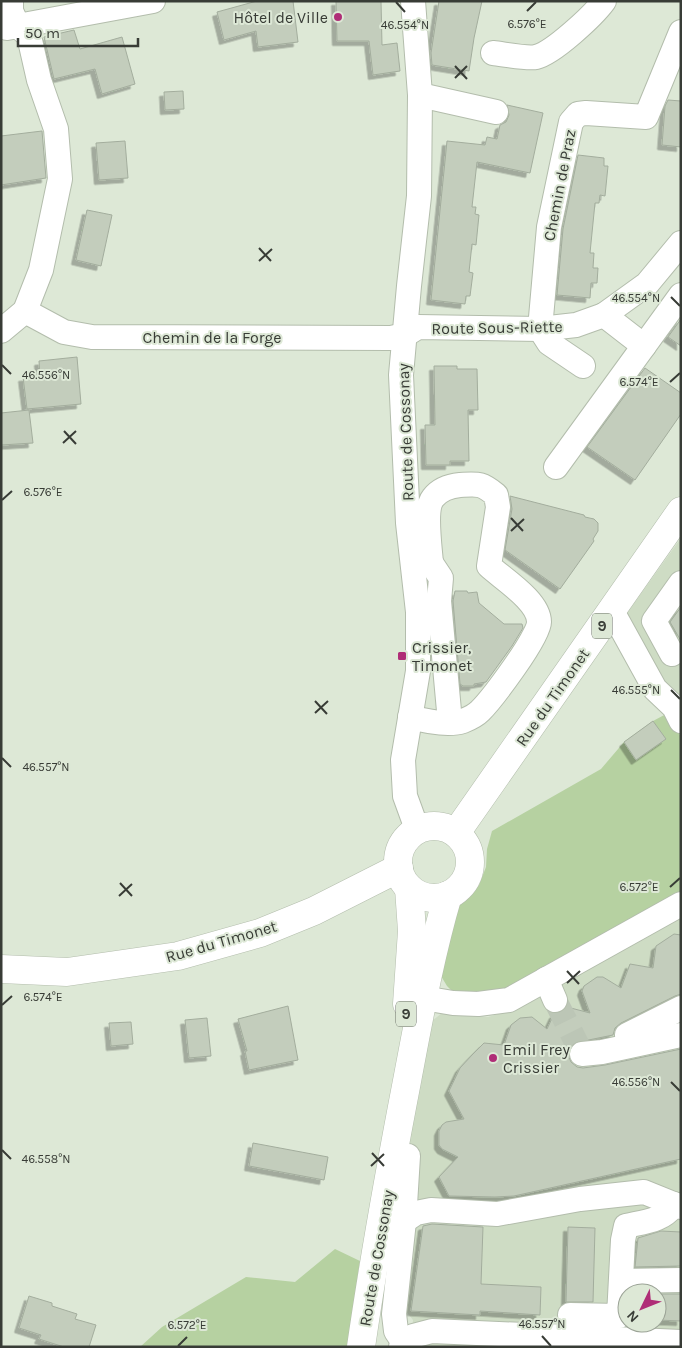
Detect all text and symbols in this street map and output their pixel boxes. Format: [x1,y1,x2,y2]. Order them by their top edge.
place label: Hôtel de Ville [234,8,328,27]
marker: Hôtel de Ville [332,11,344,23]
scale bar [18,15,138,47]
text: 6.576°E [507,17,547,31]
text: 46.554°N [381,18,429,32]
text: 50 m [25,24,60,42]
street label: Chemin de Praz [539,128,580,243]
text: 46.554°N [612,291,660,305]
street label: Route Sous-Riette [431,317,563,338]
street label: Chemin de la Forge [143,328,281,347]
street label: Route de Cossonay [394,362,417,501]
text: 46.556°N [22,368,70,382]
text: 6.574°E [620,375,658,389]
text: 6.576°E [23,485,63,499]
road number: 9 [592,614,612,638]
place label: Crissier, Timonet [412,638,472,675]
street label: Rue du Timonet [512,645,593,750]
marker: Crissier, Timonet [396,650,408,662]
text: 46.555°N [612,683,660,697]
text: 46.557°N [22,760,70,774]
text: 6.572°E [619,880,659,894]
street label: Rue du Timonet [163,917,279,966]
text: 6.574°E [24,990,62,1004]
road number: 9 [396,1002,416,1026]
place label: Emil Frey Crissier [503,1040,570,1077]
marker: Emil Frey Crissier [487,1052,499,1064]
text: 46.556°N [612,1075,660,1089]
text: 46.558°N [22,1152,70,1166]
street label: Route de Cossonay [355,1188,398,1328]
north arrow [617,1283,667,1333]
text: N [623,1307,643,1326]
text: 46.557°N [518,1317,566,1331]
text: 6.572°E [167,1318,207,1332]

